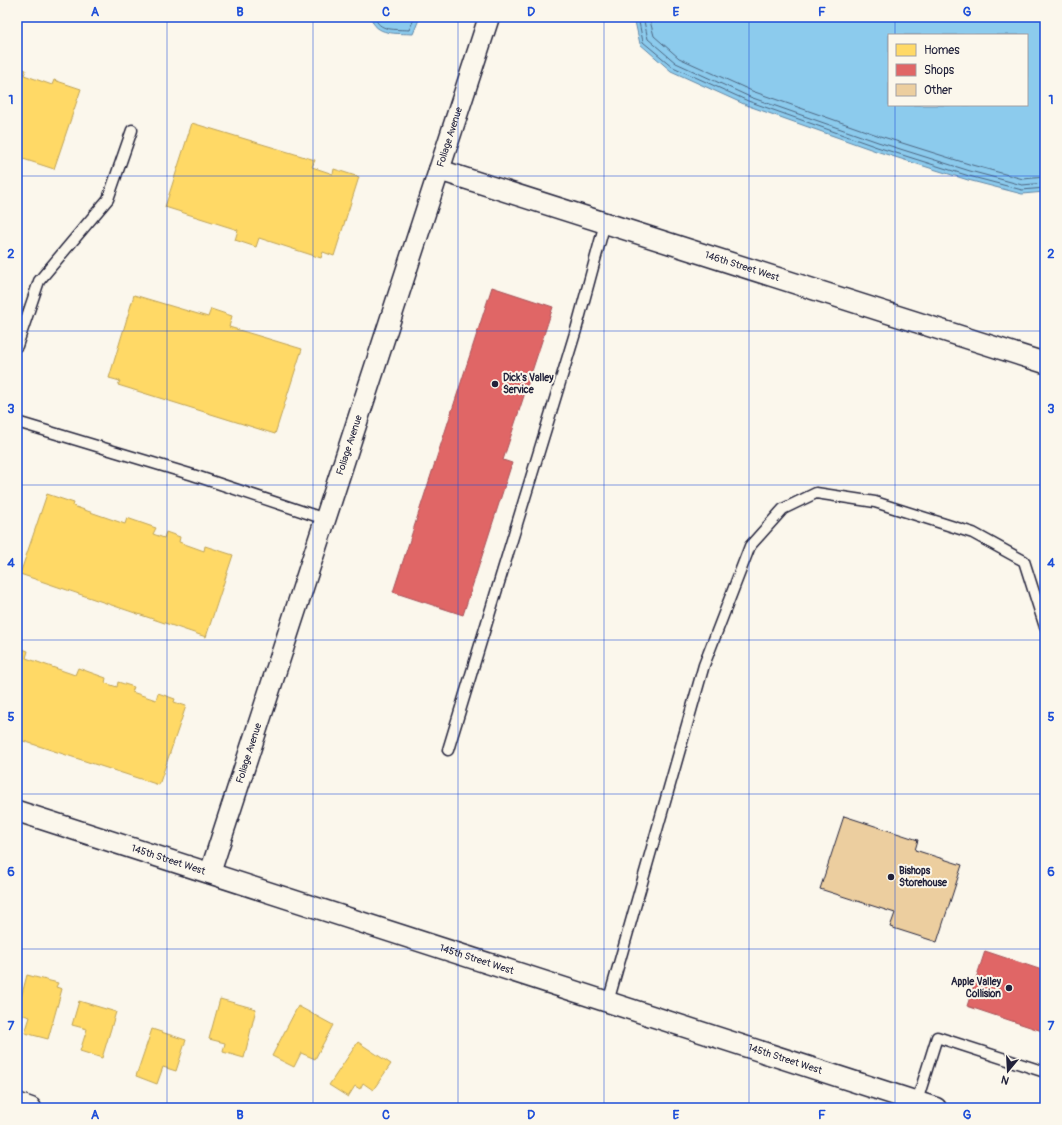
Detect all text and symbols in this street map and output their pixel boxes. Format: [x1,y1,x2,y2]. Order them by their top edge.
text: A [91,4,100,20]
text: B [236,4,244,20]
text: C [382,4,390,20]
text: D [527,4,535,20]
text: E [673,4,680,20]
text: F [818,4,826,20]
text: G [963,4,972,20]
legend [888,34,1028,106]
text: Homes [924,43,960,58]
text: Shops [924,63,955,78]
text: Other [924,83,953,98]
text: 1 [8,92,14,108]
text: 1 [1048,92,1054,108]
street label: Foliage Avenue [434,105,465,169]
text: 2 [7,246,15,262]
text: 2 [1047,246,1055,262]
street label: 146th Street West [703,249,782,284]
place label: Dick's Valley Service [503,372,554,396]
marker: Dick's Valley Service [490,379,500,389]
text: 3 [7,401,15,417]
text: 3 [1047,401,1055,417]
street label: Foliage Avenue [334,413,365,477]
text: 4 [7,555,15,571]
text: 4 [1047,555,1055,571]
text: 5 [7,709,15,725]
text: 5 [1047,709,1055,725]
street label: Foliage Avenue [234,722,264,785]
street label: 145th Street West [130,842,208,878]
text: 6 [7,864,15,880]
text: 6 [1047,864,1055,880]
place label: Bishops Storehouse [899,865,948,889]
marker: Bishops Storehouse [886,872,896,882]
street label: 145th Street West [438,942,516,977]
place label: Apple Valley Collision [951,976,1002,1000]
marker: Apple Valley Collision [1004,983,1014,993]
text: 7 [8,1018,15,1034]
text: 7 [1048,1018,1055,1034]
street label: 145th Street West [746,1042,824,1077]
north arrow [988,1051,1028,1091]
text: N [999,1073,1011,1087]
text: A [91,1107,100,1123]
text: B [236,1107,244,1123]
text: C [382,1107,390,1123]
text: D [527,1107,535,1123]
text: E [673,1107,680,1123]
text: F [818,1107,826,1123]
text: G [963,1107,972,1123]

